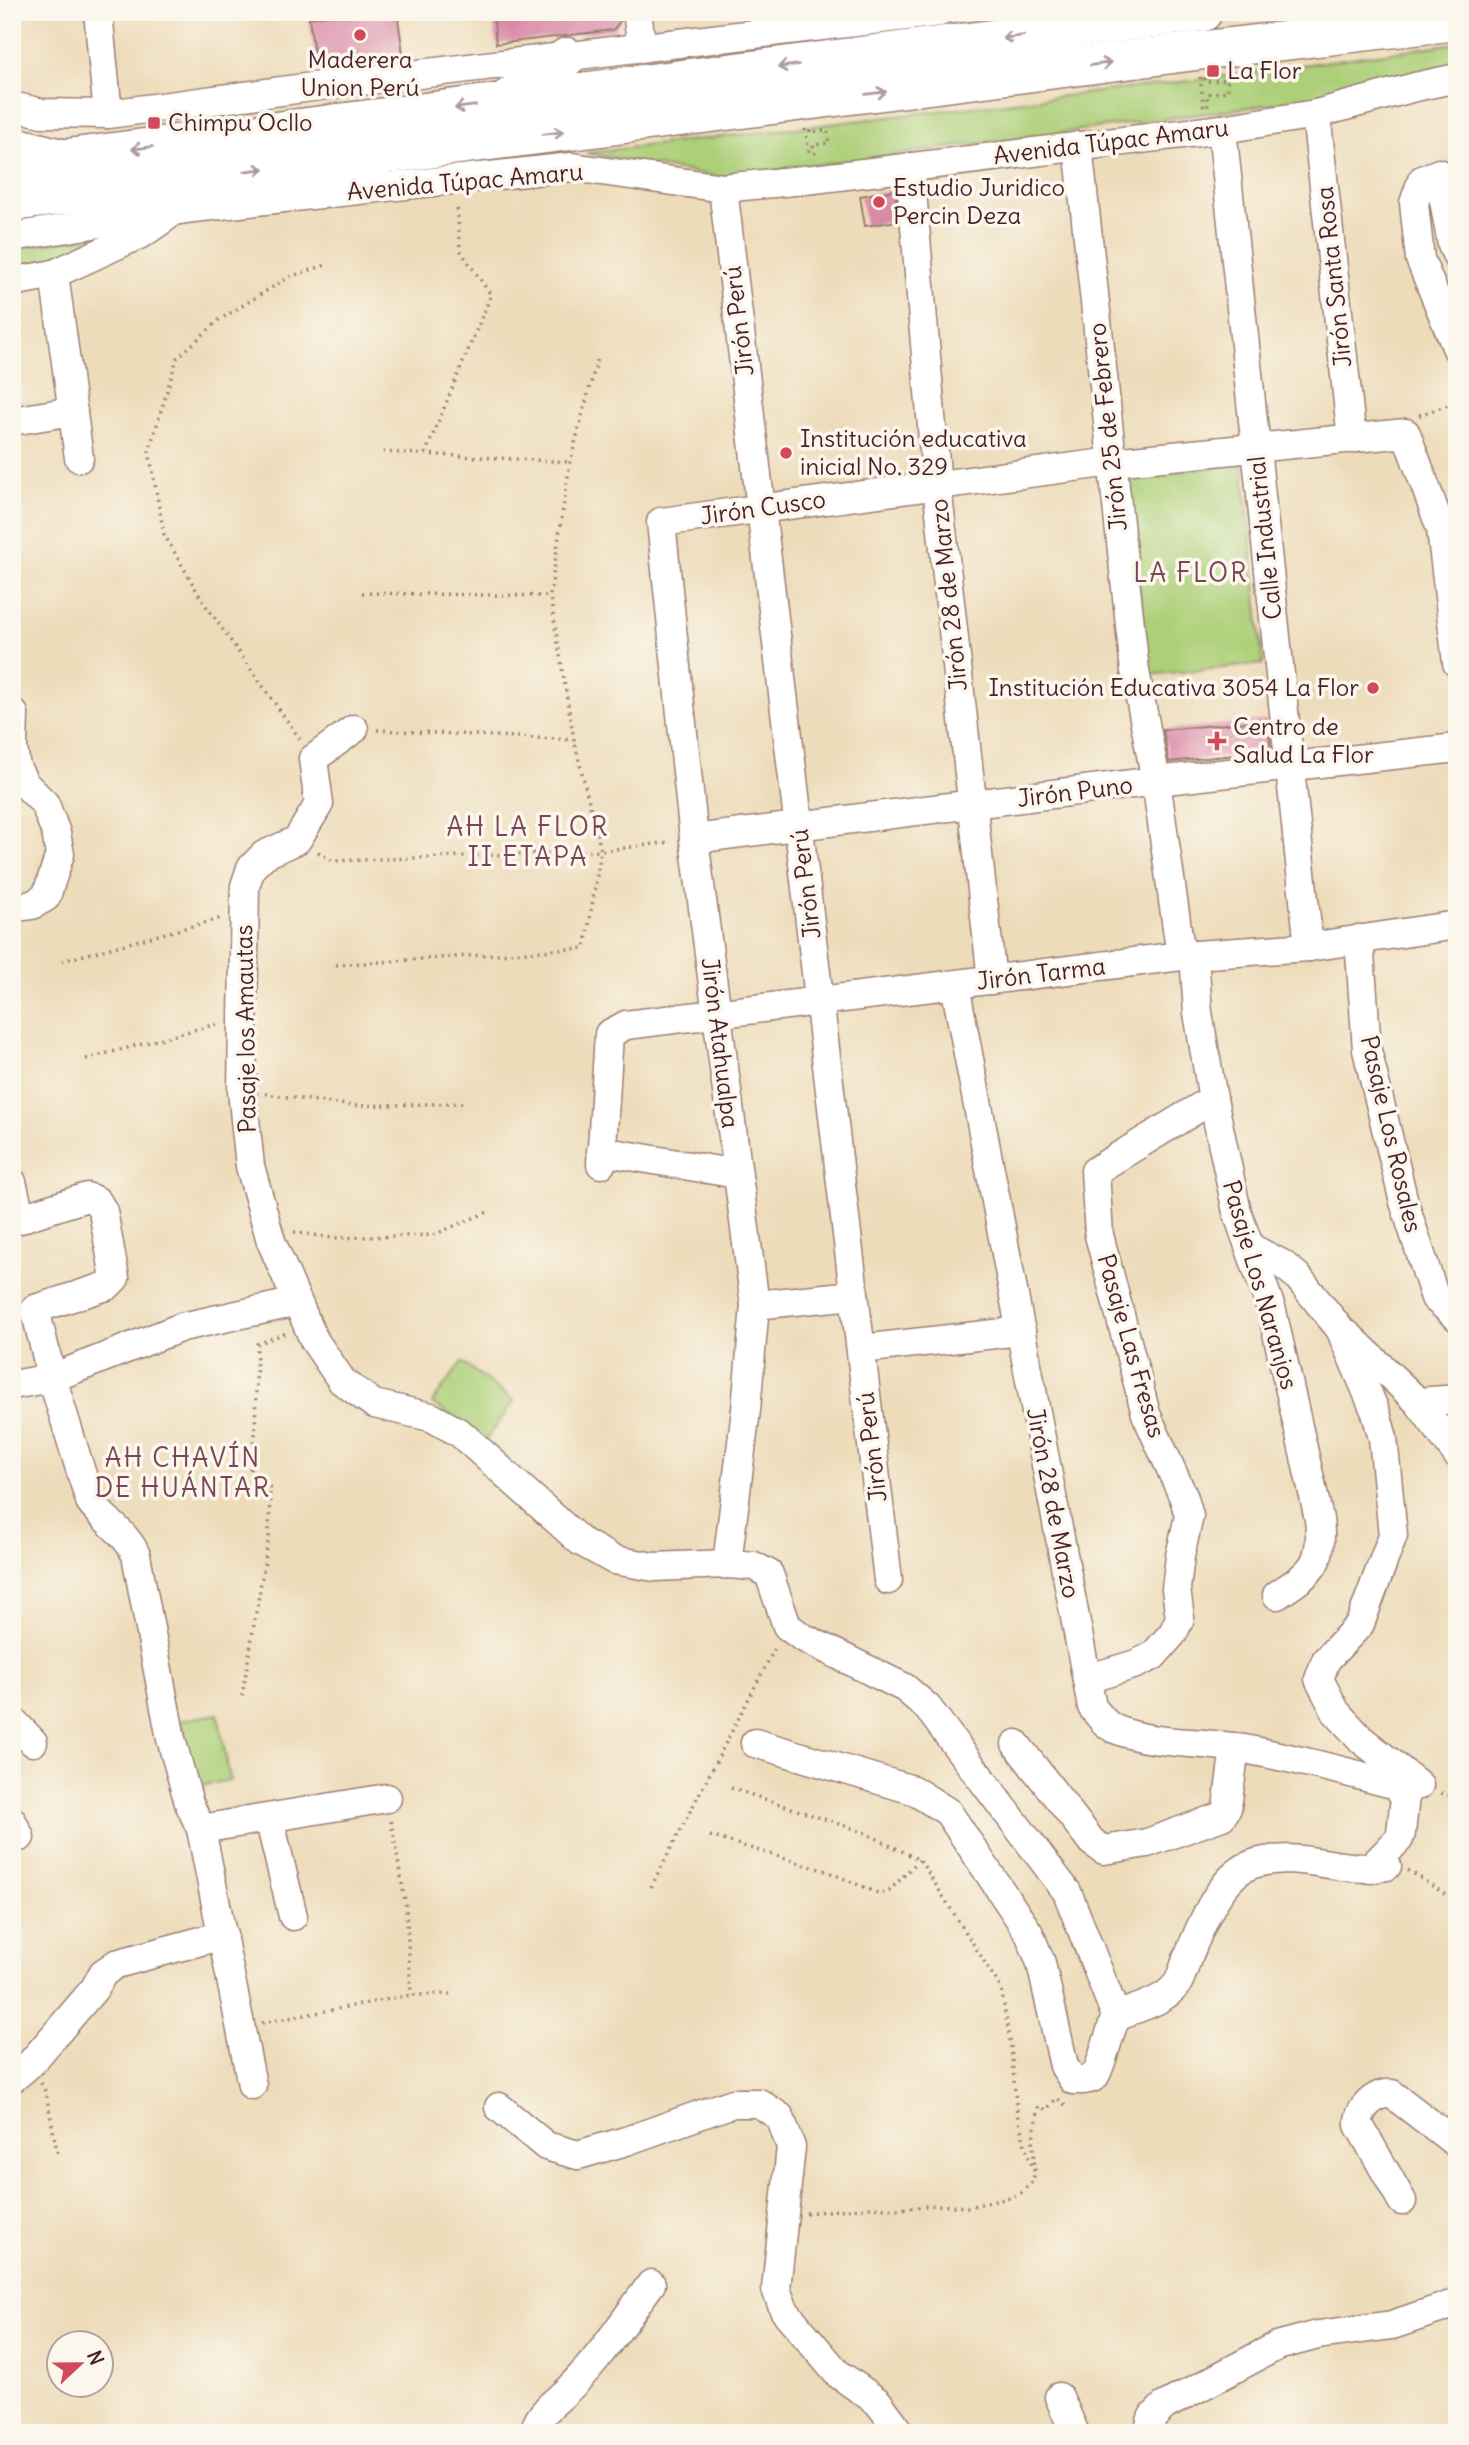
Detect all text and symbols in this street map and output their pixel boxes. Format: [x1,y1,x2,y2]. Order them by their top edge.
marker: Maderera Union Perú [352,27,368,43]
one-way arrow [1003,30,1025,43]
place label: Maderera Union Perú [301,44,419,102]
place label: La Flor [1227,55,1302,85]
one-way arrow [1089,57,1112,70]
one-way arrow [777,59,800,72]
marker: La Flor [1205,63,1221,79]
one-way arrow [864,87,887,100]
one-way arrow [454,101,477,114]
place label: Chimpu Ocllo [168,107,313,137]
street label: Avenida Túpac Amaru [992,112,1230,170]
marker: Chimpu Ocllo [146,115,162,131]
one-way arrow [541,127,564,140]
one-way arrow [131,142,154,155]
street label: Avenida Túpac Amaru [346,156,584,206]
one-way arrow [242,163,265,176]
place label: Estudio Juridico Percin Deza [893,172,1065,230]
street label: Jirón Santa Rosa [1309,185,1357,369]
marker: Estudio Juridico Percin Deza [871,194,887,210]
street label: Jirón Perú [716,264,760,378]
street label: Jirón 25 de Febrero [1081,321,1133,533]
place label: Institución educativa inicial No. 329 [800,423,1027,481]
marker: Institución educativa inicial No. 329 [778,445,794,461]
street label: Calle Industrial [1241,455,1288,621]
street label: Jirón Cusco [698,483,828,531]
street label: Jirón 28 de Marzo [923,497,973,693]
district label: LA FLOR [1133,556,1249,589]
place label: Institución Educativa 3054 La Flor [989,672,1359,702]
marker: Institución Educativa 3054 La Flor [1365,680,1381,696]
place label: Centro de Salud La Flor [1233,711,1374,769]
marker: Centro de Salud La Flor [1207,731,1227,751]
street label: Jirón Puno [1015,769,1134,813]
district label: AH LA FLOR II ETAPA [446,810,610,873]
street label: Jirón Perú [783,827,827,941]
street label: Pasaje los Amautas [228,925,262,1133]
street label: Jirón Tarma [975,950,1107,996]
street label: Jirón Atahualpa [696,956,746,1130]
street label: Pasaje Los Rosales [1355,1032,1429,1235]
street label: Pasaje Los Naranjos [1217,1177,1305,1393]
street label: Pasaje Las Fresas [1091,1250,1173,1441]
street label: Jirón Perú [849,1390,893,1504]
street label: Jirón 28 de Marzo [1021,1405,1087,1601]
district label: AH CHAVÍN DE HUÁNTAR [95,1440,271,1504]
north arrow [46,2330,116,2400]
text: N [82,2347,109,2368]

